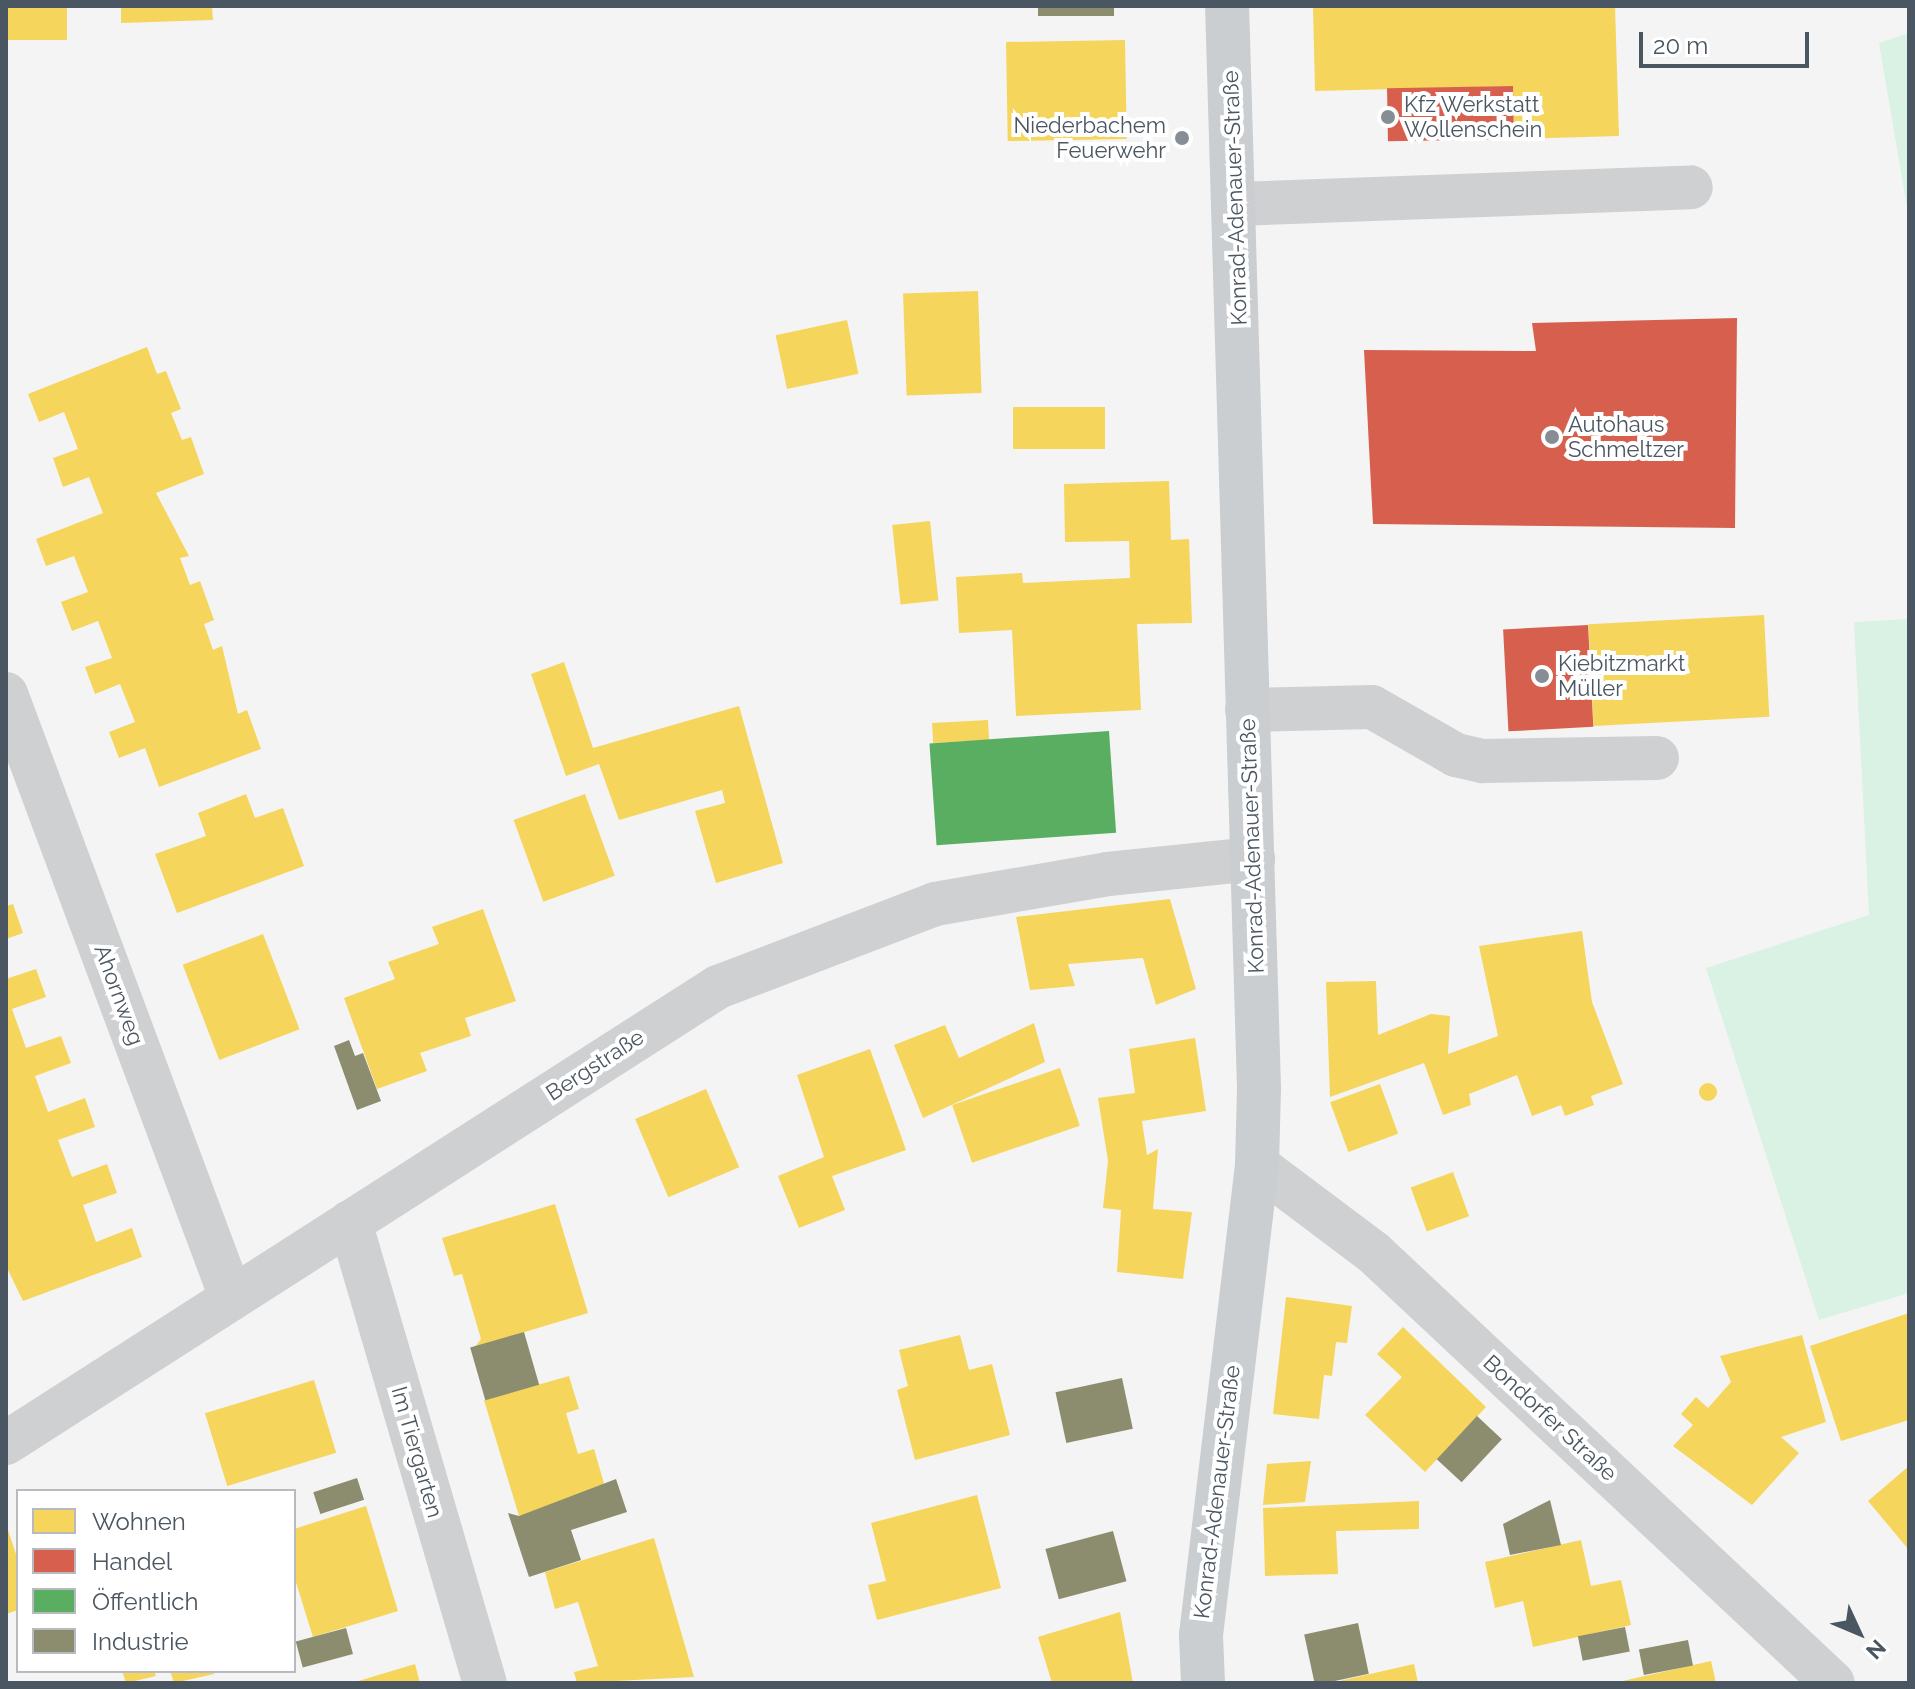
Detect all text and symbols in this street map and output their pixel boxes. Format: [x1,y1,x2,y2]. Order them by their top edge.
scale bar [1643,16,1813,66]
text: 20 m [1653,31,1708,60]
street label: Konrad-Adenauer-Straße [1217,70,1253,326]
place label: Kfz Werkstatt Wollenschein [1404,91,1542,142]
marker: Kfz Werkstatt Wollenschein [1379,108,1397,126]
place label: Niederbachem Feuerwehr [1013,112,1166,164]
marker: Niederbachem Feuerwehr [1173,129,1191,147]
place label: Autohaus Schmeltzer [1568,411,1684,462]
marker: Autohaus Schmeltzer [1543,428,1561,446]
place label: Kiebitzmarkt Müller [1558,650,1685,702]
marker: Kiebitzmarkt Müller [1533,667,1551,685]
street label: Konrad-Adenauer-Straße [1234,718,1270,974]
street label: Ahornweg [89,941,149,1049]
street label: Bergstraße [541,1024,649,1106]
street label: Bondorfer Straße [1478,1349,1622,1487]
street label: Konrad-Adenauer-Straße [1188,1364,1246,1620]
street label: Im Tiergarten [386,1383,448,1521]
legend [16,1489,296,1673]
text: Wohnen [92,1507,186,1536]
text: Handel [92,1547,172,1576]
text: Öffentlich [92,1587,199,1616]
north arrow [1819,1593,1899,1673]
text: Industrie [92,1627,189,1656]
text: N [1861,1635,1891,1665]

